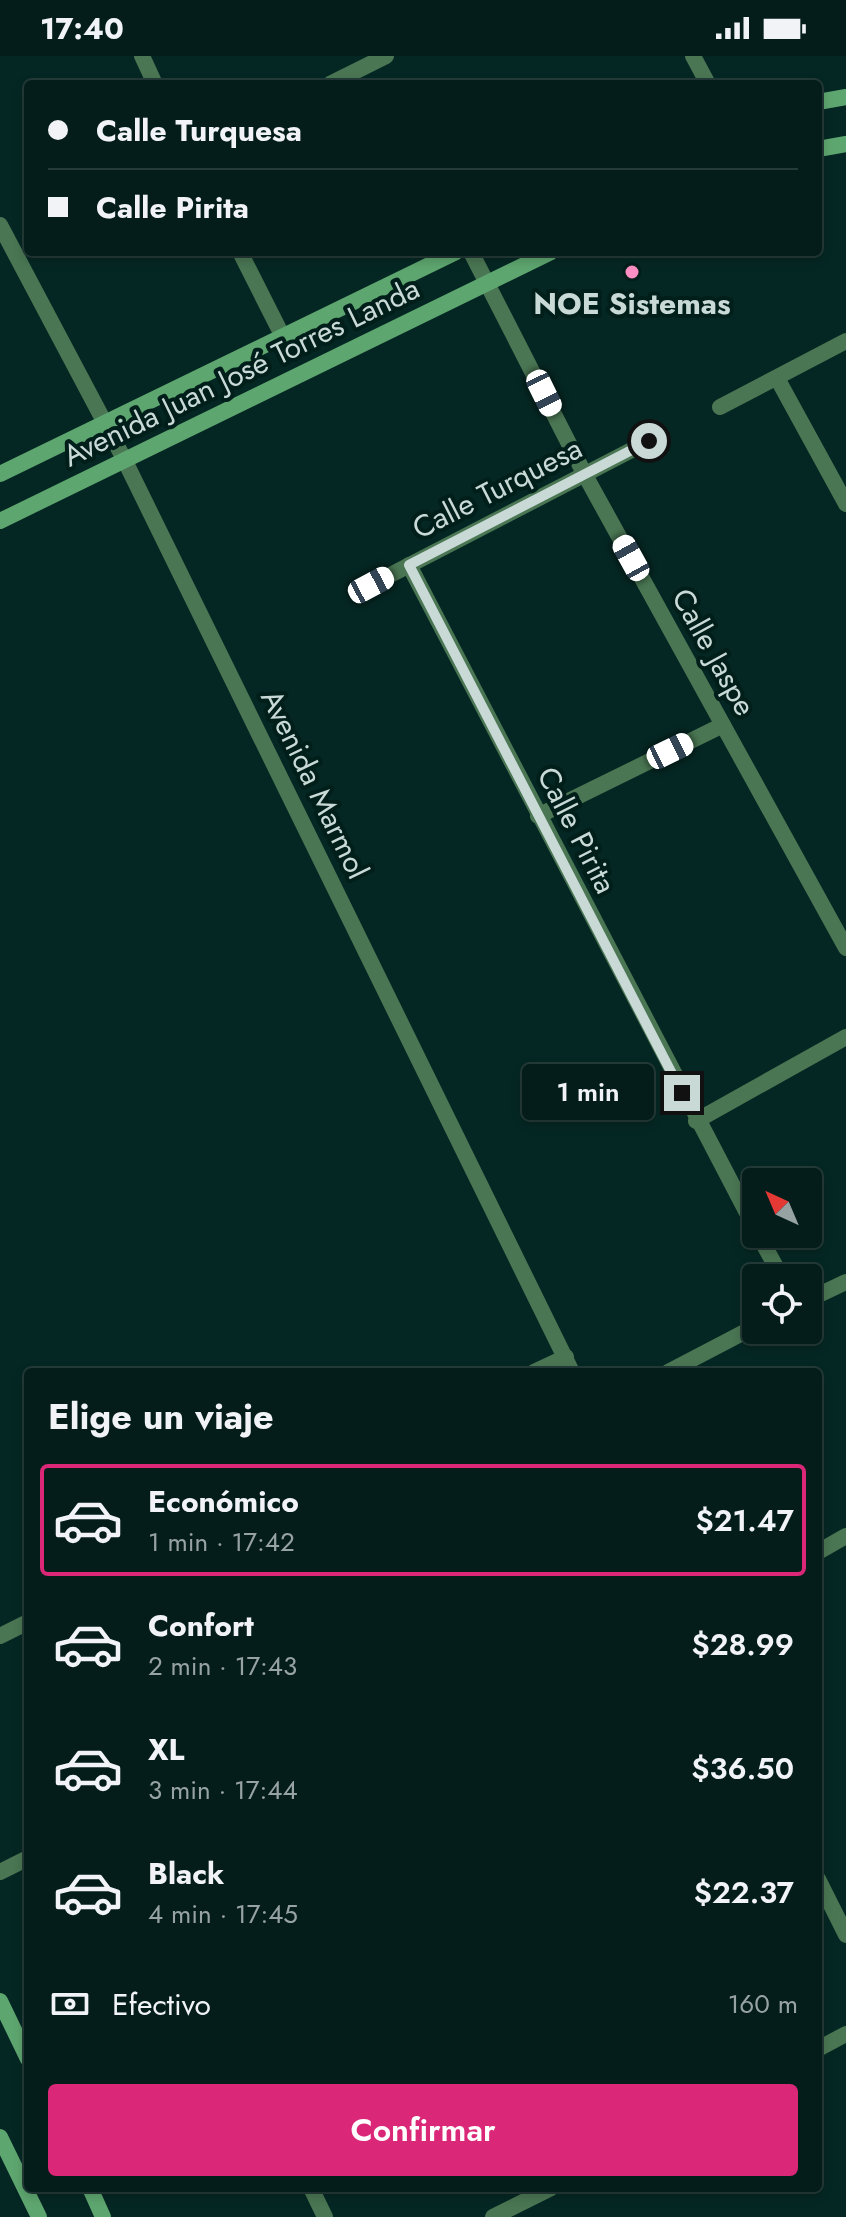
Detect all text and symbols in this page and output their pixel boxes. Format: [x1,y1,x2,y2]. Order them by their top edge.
text: 17:40 [40,7,124,50]
text: Calle Turquesa [96,109,302,152]
text: Calle Pirita [96,186,249,229]
marker: NOE Sistemas [623,263,641,281]
street label: Avenida Juan José Torres Landa [55,267,427,477]
place label: NOE Sistemas [533,282,731,325]
car [523,366,565,420]
route start [631,423,667,459]
street label: Calle Turquesa [405,427,589,549]
car [609,531,653,585]
car [344,563,398,607]
street label: Calle Jaspe [661,581,767,723]
street label: Avenida Marmol [250,682,380,886]
car [643,730,697,772]
street label: Calle Pirita [527,759,627,901]
callout: 1 min [522,1065,654,1121]
text: 1 min [556,1073,620,1111]
route end [664,1075,700,1111]
north arrow [742,1168,822,1248]
map controls [742,1168,822,1344]
button: locate [742,1264,822,1344]
text: Elige un viaje [48,1390,274,1442]
text: Económico [148,1480,299,1523]
icon: car [52,1484,124,1556]
text: $21.47 [695,1499,794,1542]
text: 1 min · 17:42 [148,1523,295,1561]
text: Confort [148,1604,254,1647]
icon: car [52,1608,124,1680]
text: $28.99 [691,1623,794,1666]
text: 2 min · 17:43 [148,1647,297,1685]
text: XL [148,1728,184,1771]
icon: car [52,1732,124,1804]
text: $36.50 [691,1747,794,1790]
text: 3 min · 17:44 [148,1771,298,1809]
text: Black [148,1852,224,1895]
icon: car [52,1856,124,1928]
text: $22.37 [694,1871,794,1914]
text: 4 min · 17:45 [148,1895,298,1933]
icon: cash [48,1982,92,2026]
text: Efectivo [112,1983,211,2026]
text: 160 m [728,1985,798,2023]
button: Confirmar [48,2084,798,2176]

